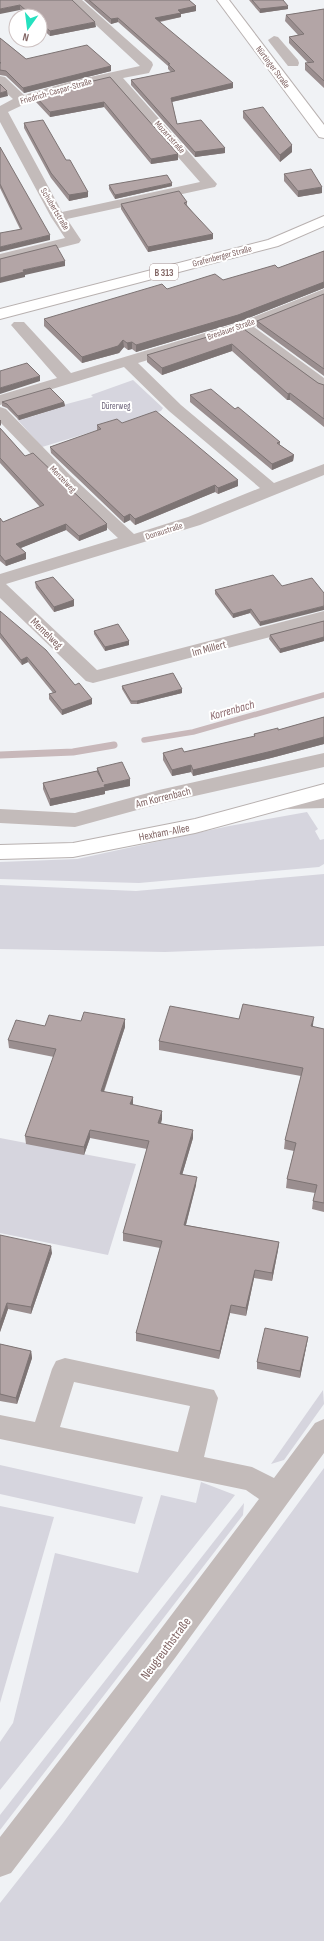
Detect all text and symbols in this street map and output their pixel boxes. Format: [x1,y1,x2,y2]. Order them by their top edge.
north arrow [8,8,48,48]
text: N [21,30,30,44]
street label: Nürtinger Straße [253,44,292,91]
street label: Friedrich-Caspar-Straße [19,76,93,107]
street label: Mozartstraße [152,119,187,156]
street label: Schubertstraße [38,186,72,233]
street label: Grafenberger Straße [191,243,253,270]
road number: B 313 [150,264,178,280]
street label: Breslauer Straße [206,316,257,343]
park label: Dürerweg [101,401,131,412]
street label: Menzelweg [47,464,78,495]
street label: Donaustraße [144,520,185,543]
street label: Memelweg [28,615,66,652]
street label: Im Millert [191,638,228,659]
water label: Korrenbach [208,697,256,724]
street label: Am Korrenbach [133,784,192,811]
street label: Hexham-Allee [137,821,191,844]
street label: Neugreuthstraße [137,1614,194,1683]

